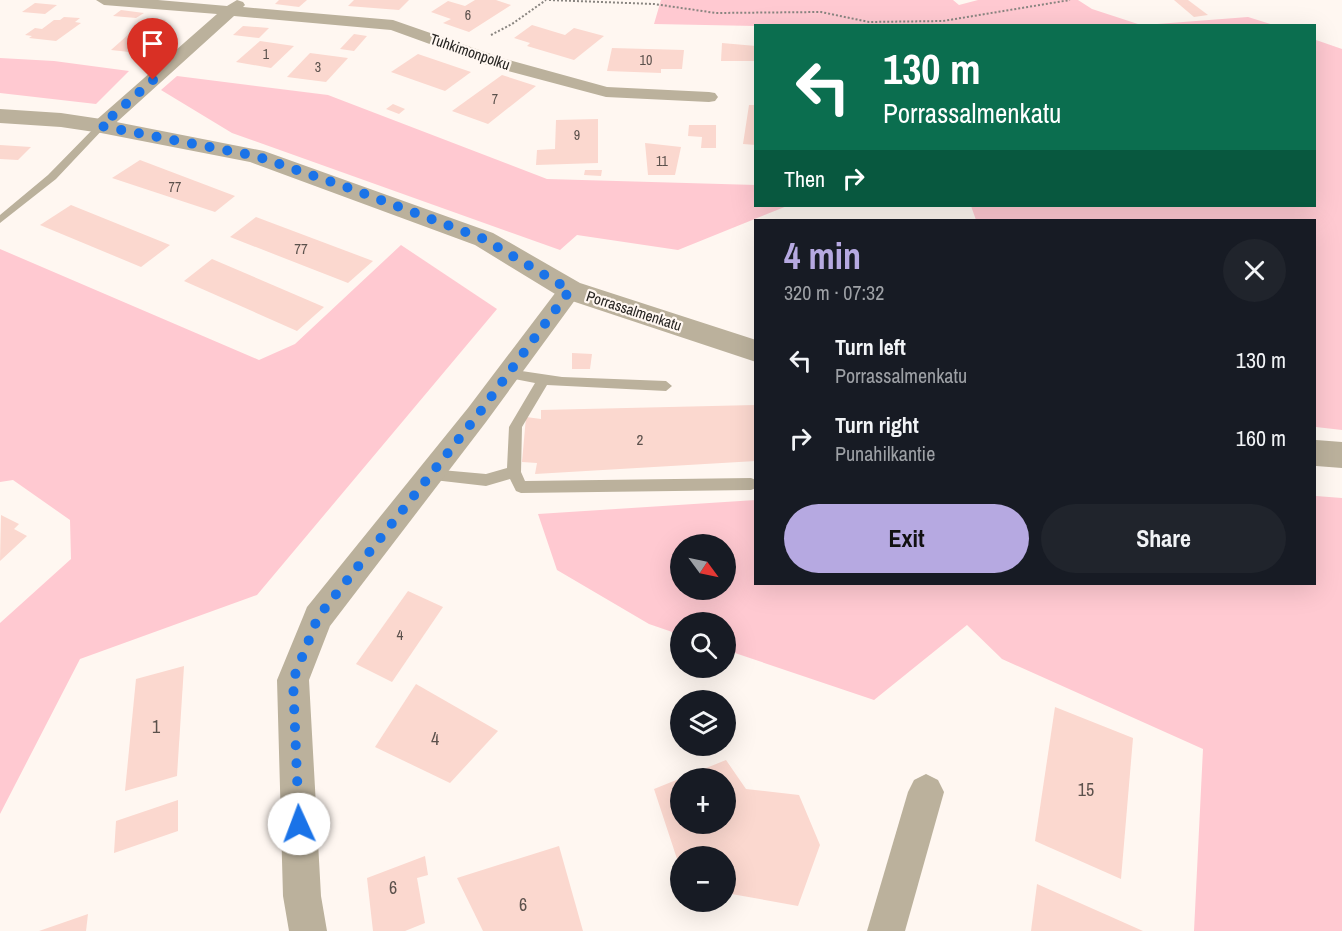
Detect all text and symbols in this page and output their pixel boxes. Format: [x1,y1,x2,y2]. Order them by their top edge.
house number: 6 [465,6,471,24]
pin [127,18,178,80]
icon: arrive [136,27,169,60]
street label: Tuhkimonpolku [427,28,513,75]
text: 130 m [883,41,981,97]
house number: 1 [263,45,270,63]
icon: left [784,48,862,126]
house number: 10 [640,51,652,69]
house number: 3 [315,58,321,76]
house number: 7 [492,90,498,108]
text: Porrassalmenkatu [883,95,1061,131]
house number: 9 [574,126,580,144]
house number: 11 [656,152,669,170]
icon: right [837,162,870,195]
text: Then [784,164,825,194]
house number: 77 [169,178,181,196]
text: 4 min [784,232,861,280]
house number: 77 [294,238,308,259]
button: close [1223,239,1286,302]
text: 320 m · 07:32 [784,279,884,306]
street label: Porrassalmenkatu [584,285,685,336]
text: Turn left [835,332,906,362]
icon: left [784,344,817,377]
text: 130 m [1236,345,1286,375]
text: Porrassalmenkatu [835,362,967,389]
text: Turn right [835,410,919,440]
icon: right [784,422,817,455]
text: 160 m [1236,423,1286,453]
house number: 2 [637,429,644,450]
text: Punahilkantie [835,440,935,467]
button: Exit [784,504,1029,573]
button: Share [1041,504,1286,573]
north arrow [670,534,736,600]
map controls [670,534,736,912]
button: search [670,612,736,678]
house number: 4 [397,624,404,645]
button: layers [670,690,736,756]
house number: 1 [152,714,161,739]
house number: 4 [431,726,439,751]
button: + [670,768,736,834]
house number: 15 [1078,777,1094,802]
position arrow [267,792,331,856]
button: − [670,846,736,912]
house number: 6 [389,875,397,900]
house number: 6 [519,892,527,917]

